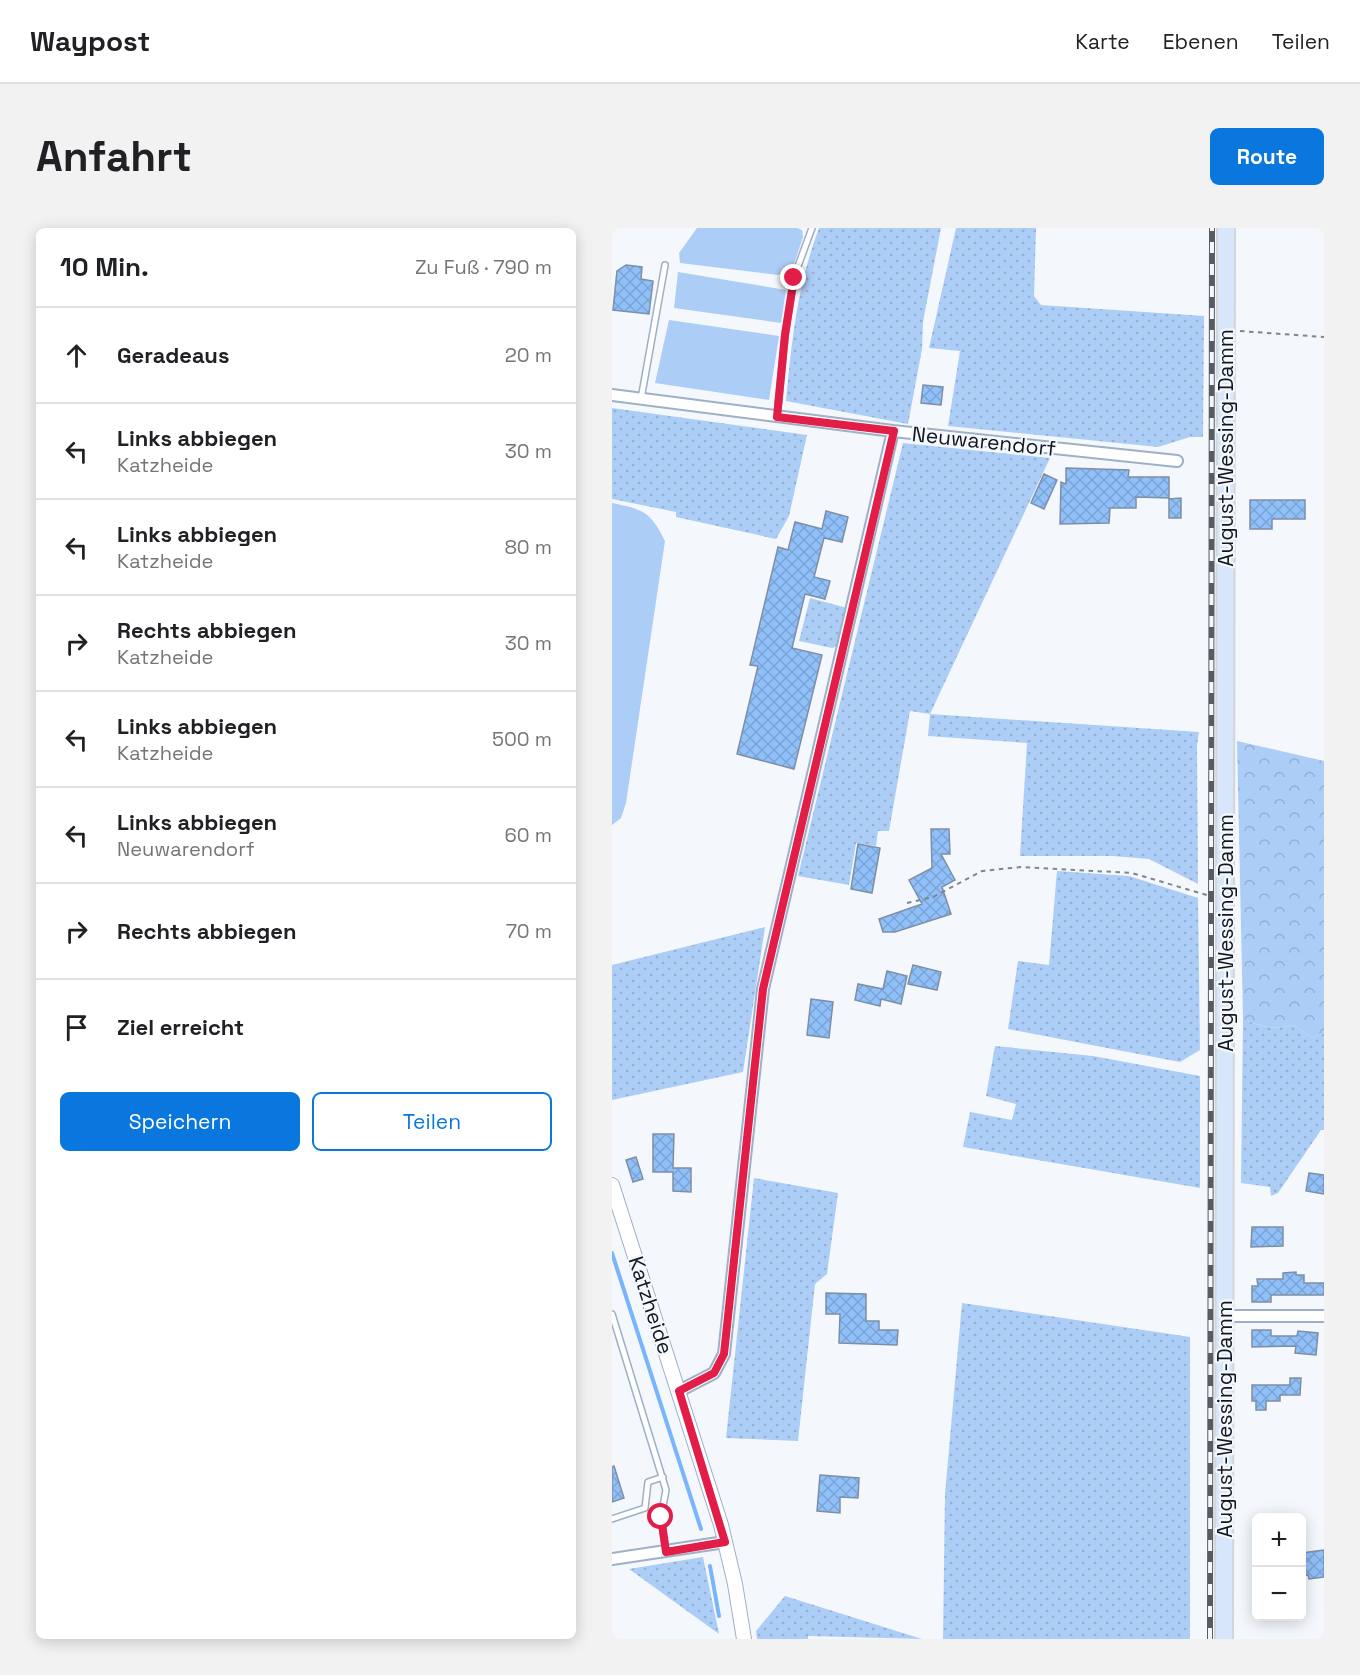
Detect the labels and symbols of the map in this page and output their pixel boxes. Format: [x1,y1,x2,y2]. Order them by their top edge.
route end [780,264,806,290]
street label: August-Wessing-Damm [1212,329,1239,567]
street label: Neuwarendorf [911,420,1057,462]
street label: August-Wessing-Damm [1212,814,1239,1052]
street label: Katzheide [623,1253,679,1357]
street label: August-Wessing-Damm [1211,1300,1238,1538]
route start [647,1503,673,1529]

